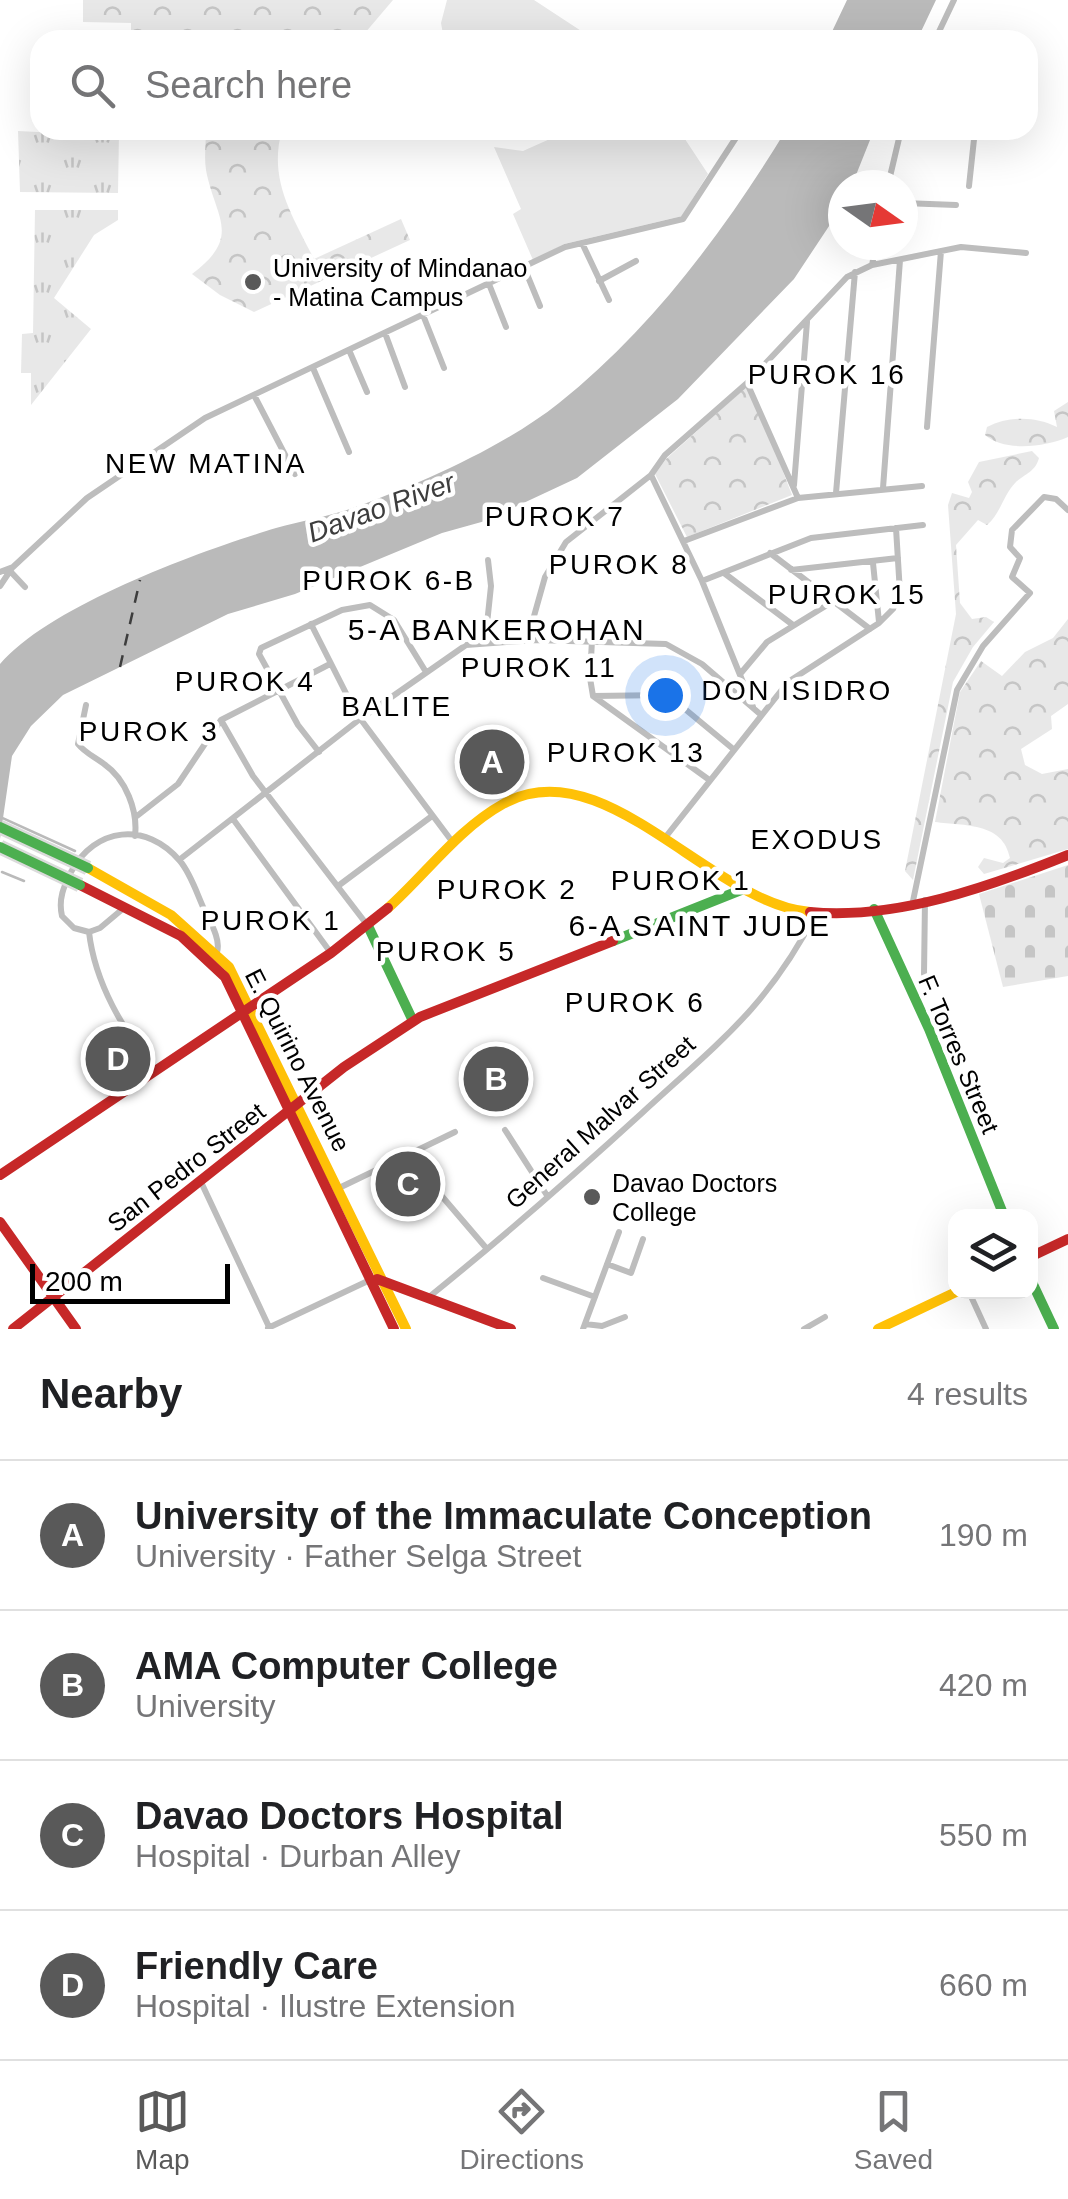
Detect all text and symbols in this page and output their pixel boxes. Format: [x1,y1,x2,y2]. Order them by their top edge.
search box [30,30,1038,140]
icon: search [65,58,120,113]
text: Search here [145,64,352,106]
north arrow [828,170,918,260]
place label: University of Mindanao - Matina Campus [273,254,527,311]
marker: University of Mindanao - Matina Campus [242,271,264,293]
district label: PUROK 16 [748,359,906,390]
district label: NEW MATINA [105,448,307,479]
water label: Davao River [303,466,460,548]
district label: PUROK 7 [485,501,625,532]
district label: PUROK 8 [549,549,689,580]
district label: PUROK 6-B [302,565,476,596]
district label: PUROK 15 [768,579,926,610]
district label: 5-A BANKEROHAN [348,613,646,646]
district label: PUROK 11 [461,652,617,683]
district label: PUROK 4 [175,666,315,697]
your location [640,670,691,721]
district label: DON ISIDRO [701,675,893,706]
district label: BALITE [341,691,453,722]
district label: PUROK 3 [79,716,219,747]
pin: A [460,724,524,800]
district label: PUROK 13 [547,737,705,768]
district label: EXODUS [750,824,884,855]
district label: PUROK 1 [611,865,751,896]
district label: PUROK 2 [437,874,577,905]
district label: PUROK 1 [201,905,341,936]
district label: 6-A SAINT JUDE [569,909,831,942]
district label: PUROK 5 [376,936,516,967]
street label: E. Quirino Avenue [240,964,356,1156]
street label: F. Torres Street [913,971,1005,1137]
district label: PUROK 6 [565,987,705,1018]
pin: D [86,1022,150,1096]
street label: General Malvar Street [500,1030,700,1214]
pin: B [464,1042,528,1116]
street label: San Pedro Street [102,1097,270,1237]
pin: C [376,1146,440,1222]
place label: Davao Doctors College [612,1169,777,1226]
marker: Davao Doctors College [581,1186,603,1208]
map controls [948,1209,1038,1299]
button: layers [948,1209,1038,1299]
scale bar [30,1259,230,1304]
text: 200 m [45,1266,123,1297]
text: Nearby [40,1370,182,1417]
text: 4 results [907,1376,1028,1412]
text: University of the Immaculate Conception [135,1495,872,1537]
text: A [61,1517,84,1553]
text: 190 m [939,1517,1028,1553]
text: University · Father Selga Street [135,1538,581,1574]
text: AMA Computer College [135,1645,558,1687]
text: B [61,1667,84,1703]
text: 420 m [939,1667,1028,1703]
text: University [135,1688,275,1724]
text: Davao Doctors Hospital [135,1795,564,1837]
text: C [61,1817,84,1853]
text: 550 m [939,1817,1028,1853]
text: Hospital · Durban Alley [135,1838,460,1874]
text: Friendly Care [135,1945,378,1987]
text: D [61,1967,84,2003]
text: 660 m [939,1967,1028,2003]
text: Hospital · Ilustre Extension [135,1988,516,2024]
tab: Map [135,2084,190,2176]
tab: Directions [460,2084,584,2176]
tab: Saved [854,2084,933,2176]

